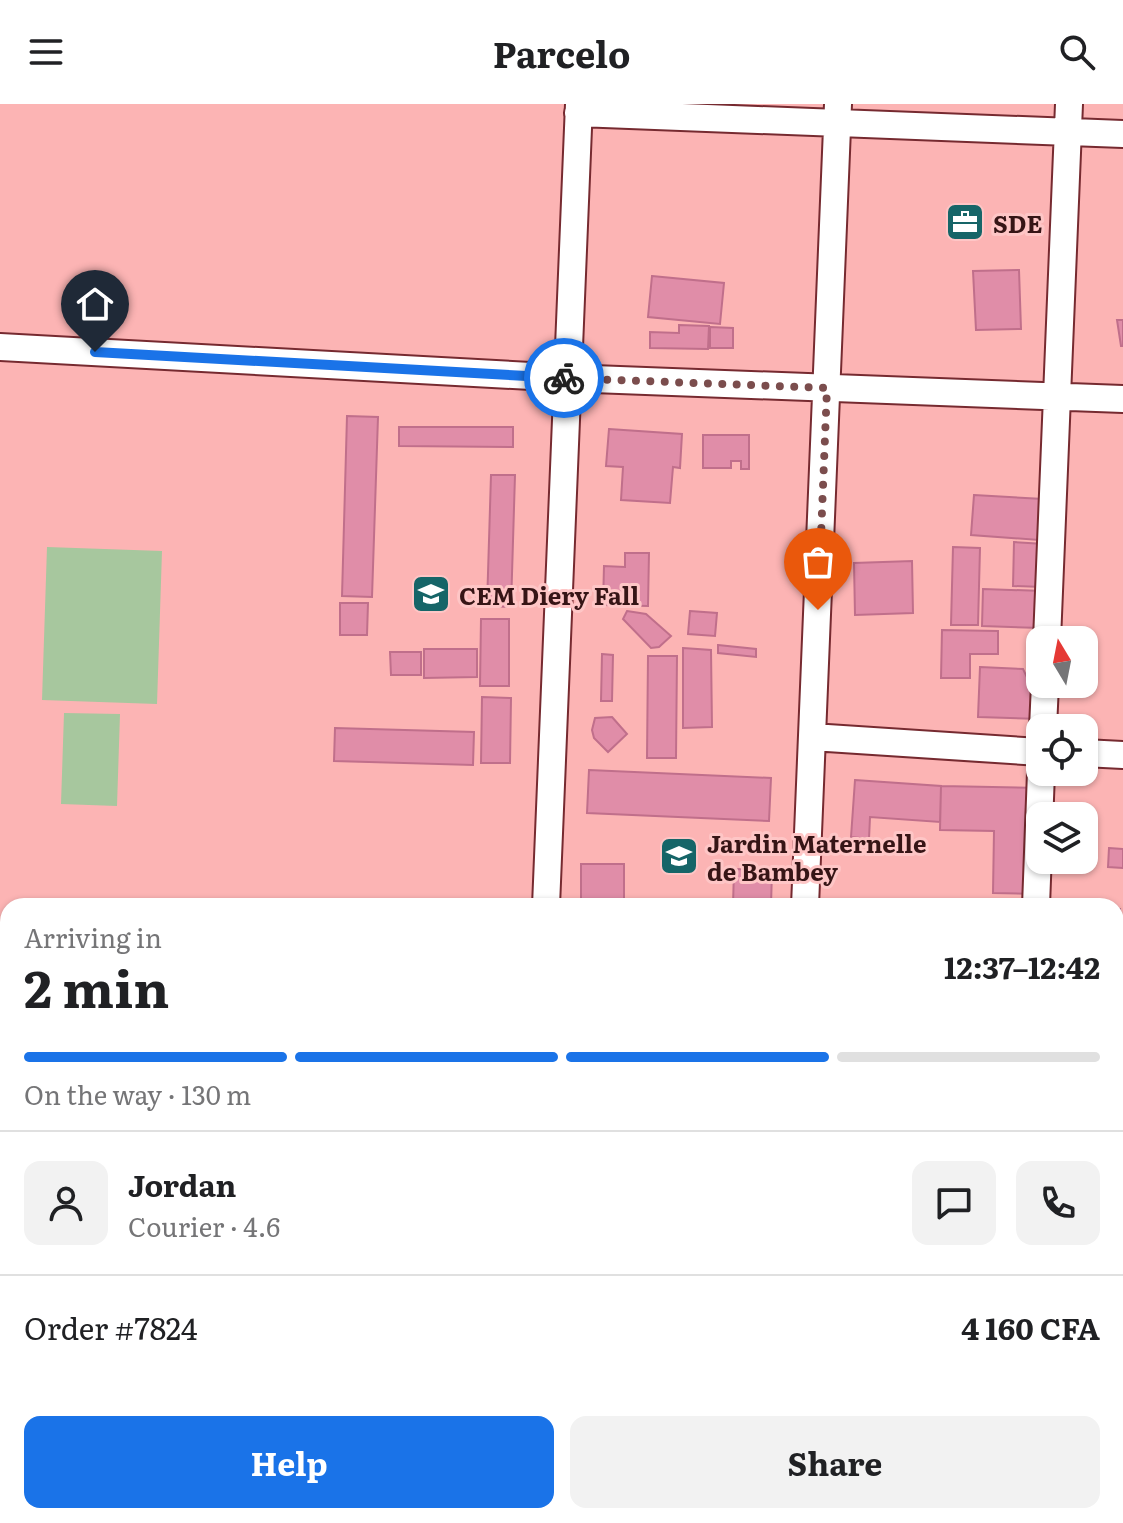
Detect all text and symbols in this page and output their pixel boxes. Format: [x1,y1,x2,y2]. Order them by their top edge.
text: Parcelo [493,26,630,79]
icon: menu [24,30,68,74]
icon: search [1055,30,1099,74]
office icon: SDE [944,201,986,243]
place label: SDE [993,205,1042,240]
pin [61,270,129,352]
icon: home [73,282,117,326]
courier [524,338,604,418]
icon: bike [542,356,586,400]
pin [784,528,852,610]
icon: bag [796,540,840,584]
school or university icon: CEM Diery Fall [410,573,452,615]
place label: CEM Diery Fall [459,577,640,612]
north arrow [1026,626,1098,698]
map controls [1026,626,1098,874]
button: locate [1026,714,1098,786]
button: layers [1026,802,1098,874]
place label: Jardin Maternelle de Bambey [707,825,927,888]
school or university icon: Jardin Maternelle de Bambey [658,835,700,877]
text: Arriving in [24,917,162,956]
text: 12:37–12:42 [944,944,1100,988]
text: 2 min [24,947,169,1024]
text: On the way · 130 m [24,1074,251,1113]
button: person [24,1161,108,1245]
button: chat [912,1161,996,1245]
button: phone [1016,1161,1100,1245]
text: Jordan [128,1162,236,1206]
text: Courier · 4.6 [128,1206,280,1245]
text: Order #7824 [24,1305,197,1349]
text: 4 160 CFA [961,1305,1100,1349]
button: Help [24,1416,554,1508]
button: Share [570,1416,1100,1508]

